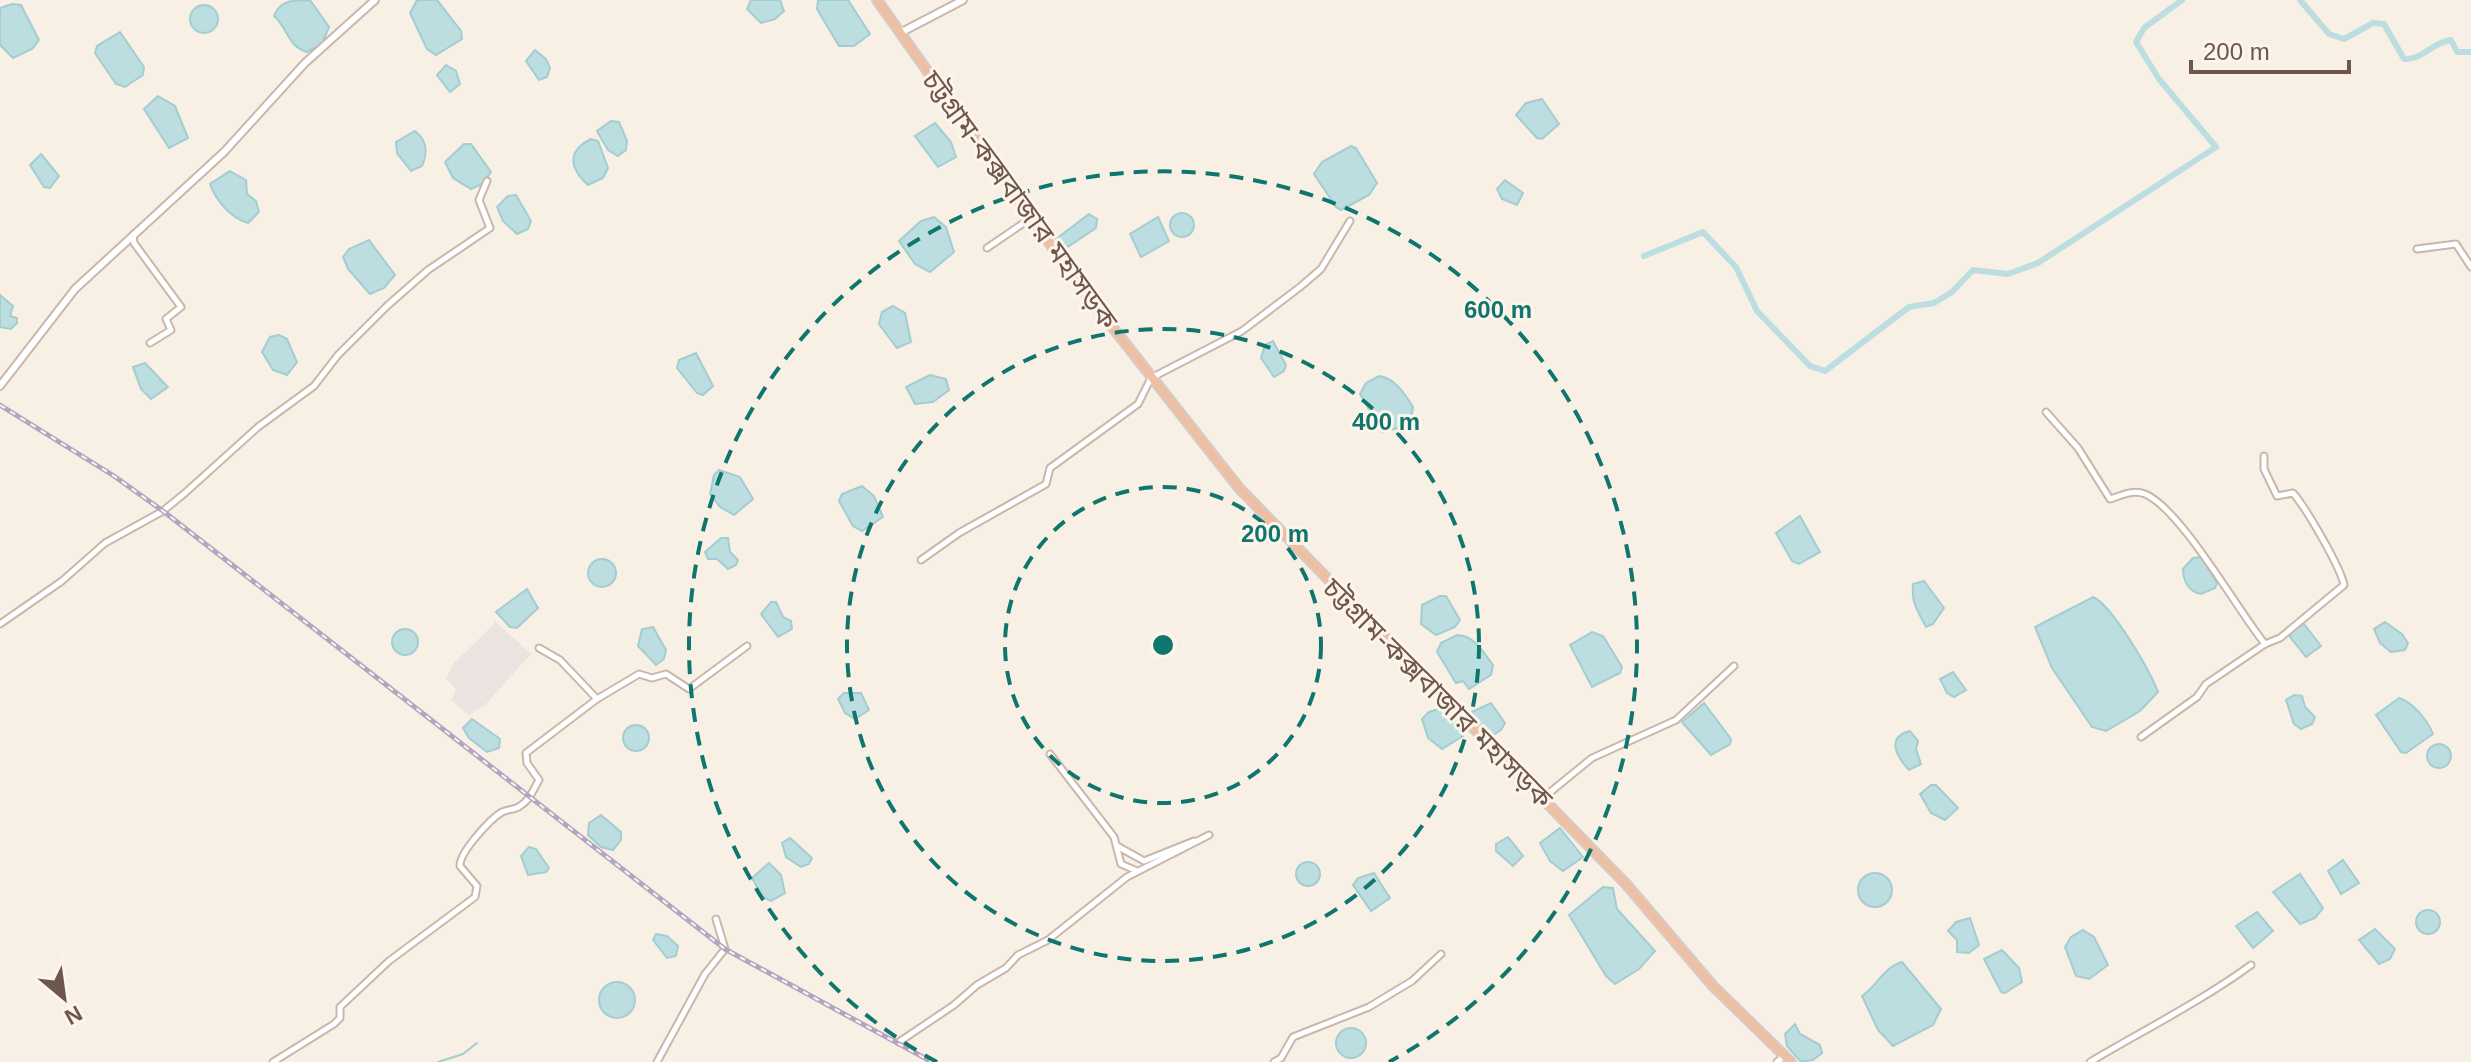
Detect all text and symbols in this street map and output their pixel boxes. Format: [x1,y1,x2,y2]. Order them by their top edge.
scale bar [2191,24,2349,74]
text: 200 m [2203,38,2270,65]
street label: চট্টগ্রাম-কক্সবাজার মহাসড়ক [915,64,1125,336]
text: 600 m [1464,296,1532,323]
text: 400 m [1352,408,1420,435]
text: 200 m [1241,520,1309,547]
street label: চট্টগ্রাম-কক্সবাজার মহাসড়ক [1316,571,1560,815]
centre of rings [1149,631,1177,659]
north arrow [24,958,104,1038]
text: N [60,1000,86,1030]

